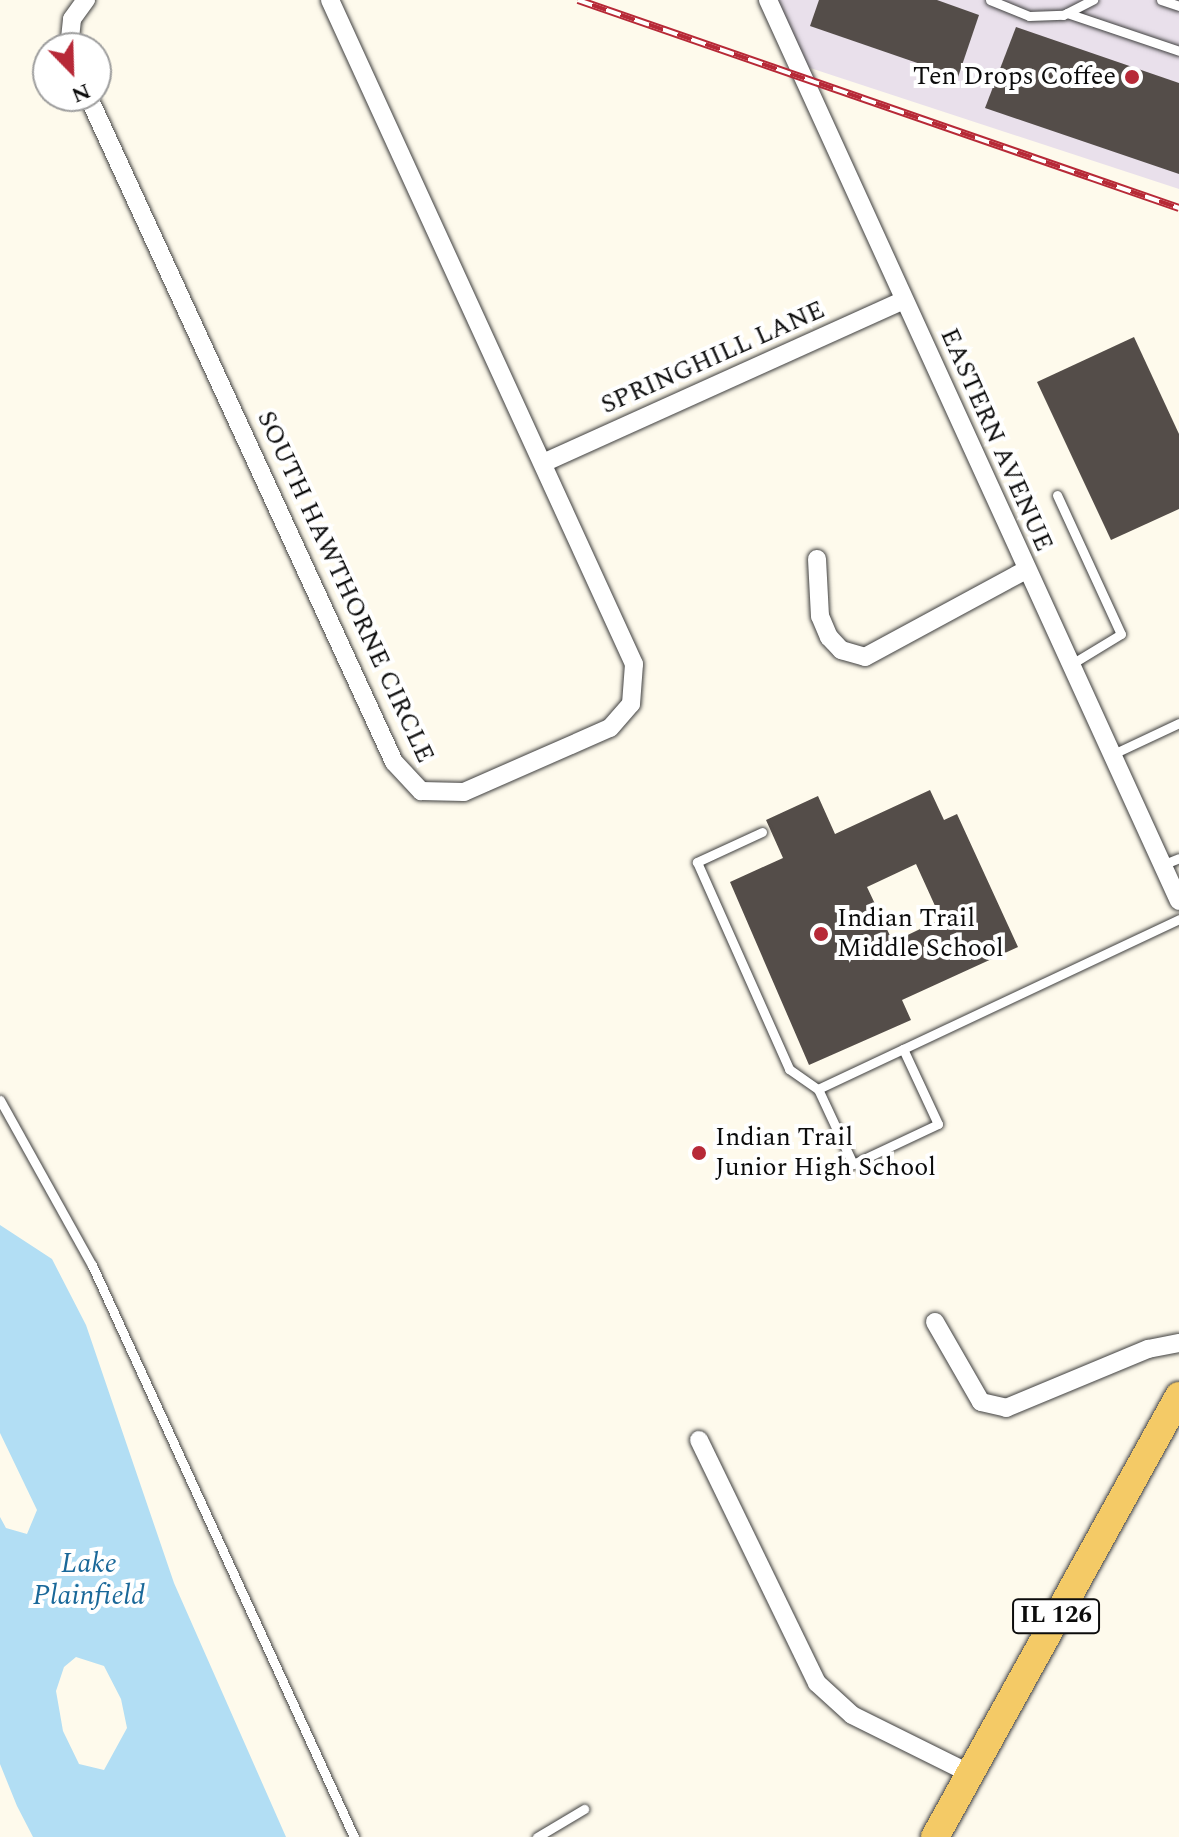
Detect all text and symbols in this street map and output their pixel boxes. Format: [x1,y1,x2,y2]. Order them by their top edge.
north arrow [32,32,112,112]
place label: Ten Drops Coffee [913,61,1116,93]
marker: Ten Drops Coffee [1123,68,1141,86]
text: N [66,74,96,111]
street label: SPRINGHILL LANE [596,295,830,421]
street label: EASTERN AVENUE [933,324,1059,556]
street label: SOUTH HAWTHORNE CIRCLE [250,406,440,768]
place label: Indian Trail Middle School [837,903,1004,964]
marker: Indian Trail Middle School [812,925,830,943]
place label: Indian Trail Junior High School [715,1122,936,1184]
marker: Indian Trail Junior High School [690,1144,708,1162]
water label: Lake Plainfield [33,1547,145,1613]
road number: IL 126 [1012,1596,1100,1636]

